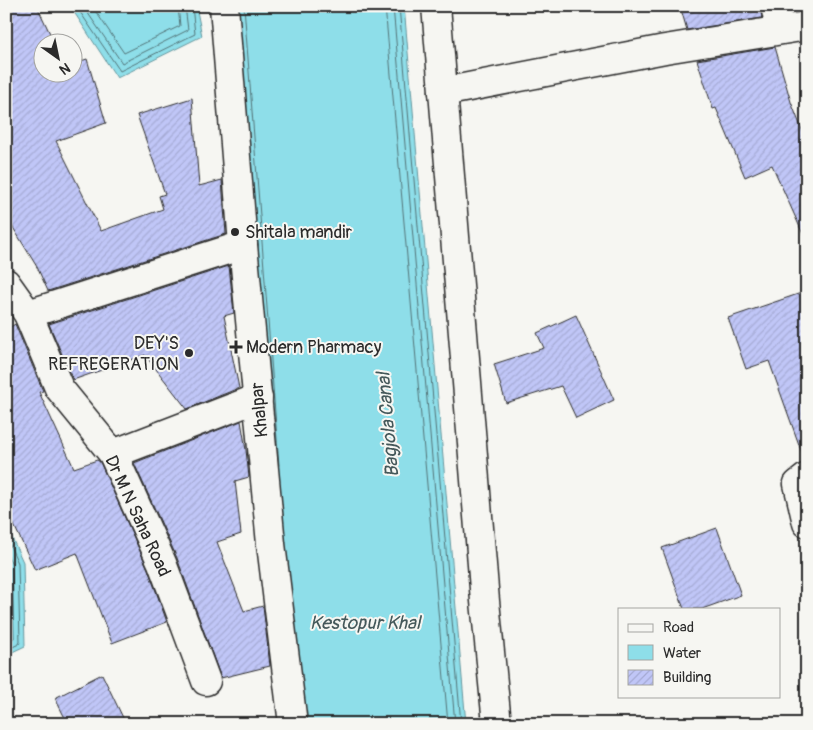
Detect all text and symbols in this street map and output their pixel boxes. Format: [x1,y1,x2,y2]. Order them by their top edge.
north arrow [32,32,82,82]
text: N [56,59,73,78]
place label: Shitala mandir [245,221,353,244]
marker: Shitala mandir [229,226,241,238]
place label: DEY'S REFREGERATION [48,332,179,376]
place label: Modern Pharmacy [246,336,382,359]
marker: Modern Pharmacy [230,341,242,353]
marker: DEY'S REFREGERATION [183,347,195,359]
water label: Bagjola Canal [371,369,405,478]
street label: Khalpar [246,381,273,438]
street label: Dr M N Saha Road [99,452,176,581]
legend [618,608,780,698]
water label: Kestopur Khal [310,611,423,635]
text: Road [663,618,694,637]
text: Water [663,644,702,663]
text: Building [663,668,711,687]

